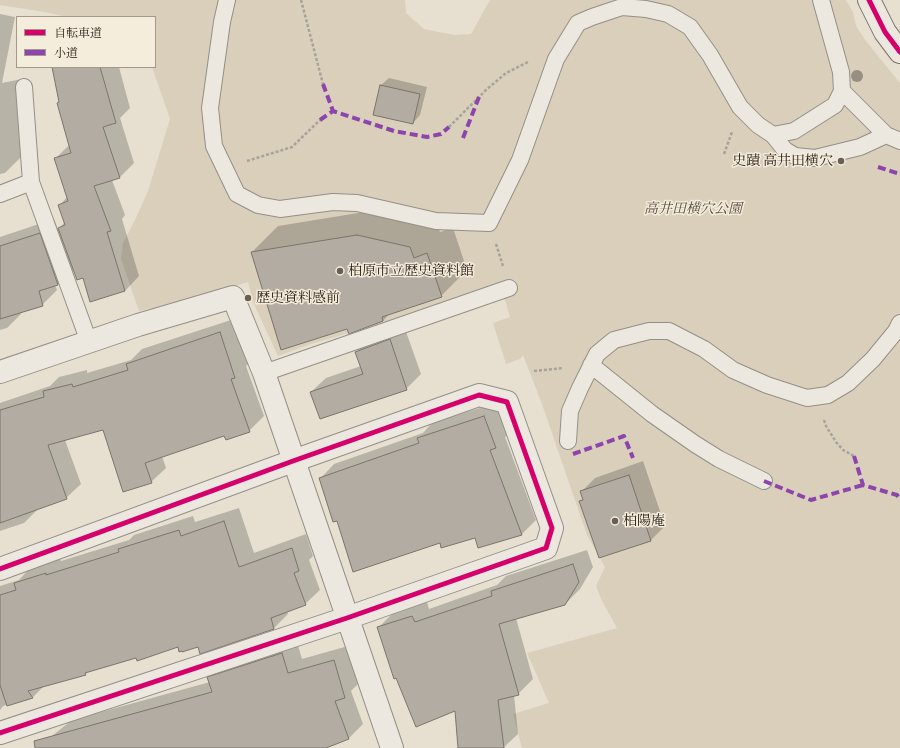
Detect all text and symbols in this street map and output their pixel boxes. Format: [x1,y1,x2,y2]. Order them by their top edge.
legend [16,16,156,68]
text: 自転車道 [54,25,102,41]
text: 小道 [54,45,78,61]
place label: 史蹟 高井田横穴 [732,153,833,169]
marker: 史蹟 高井田横穴 [836,156,846,166]
park label: 高井田横穴公園 [644,201,742,217]
place label: 柏原市立歴史資料館 [348,263,474,279]
marker: 柏原市立歴史資料館 [335,266,345,276]
place label: 歴史資料感前 [256,290,340,306]
marker: 歴史資料感前 [243,293,253,303]
place label: 柏陽庵 [623,513,665,529]
marker: 柏陽庵 [610,516,620,526]

